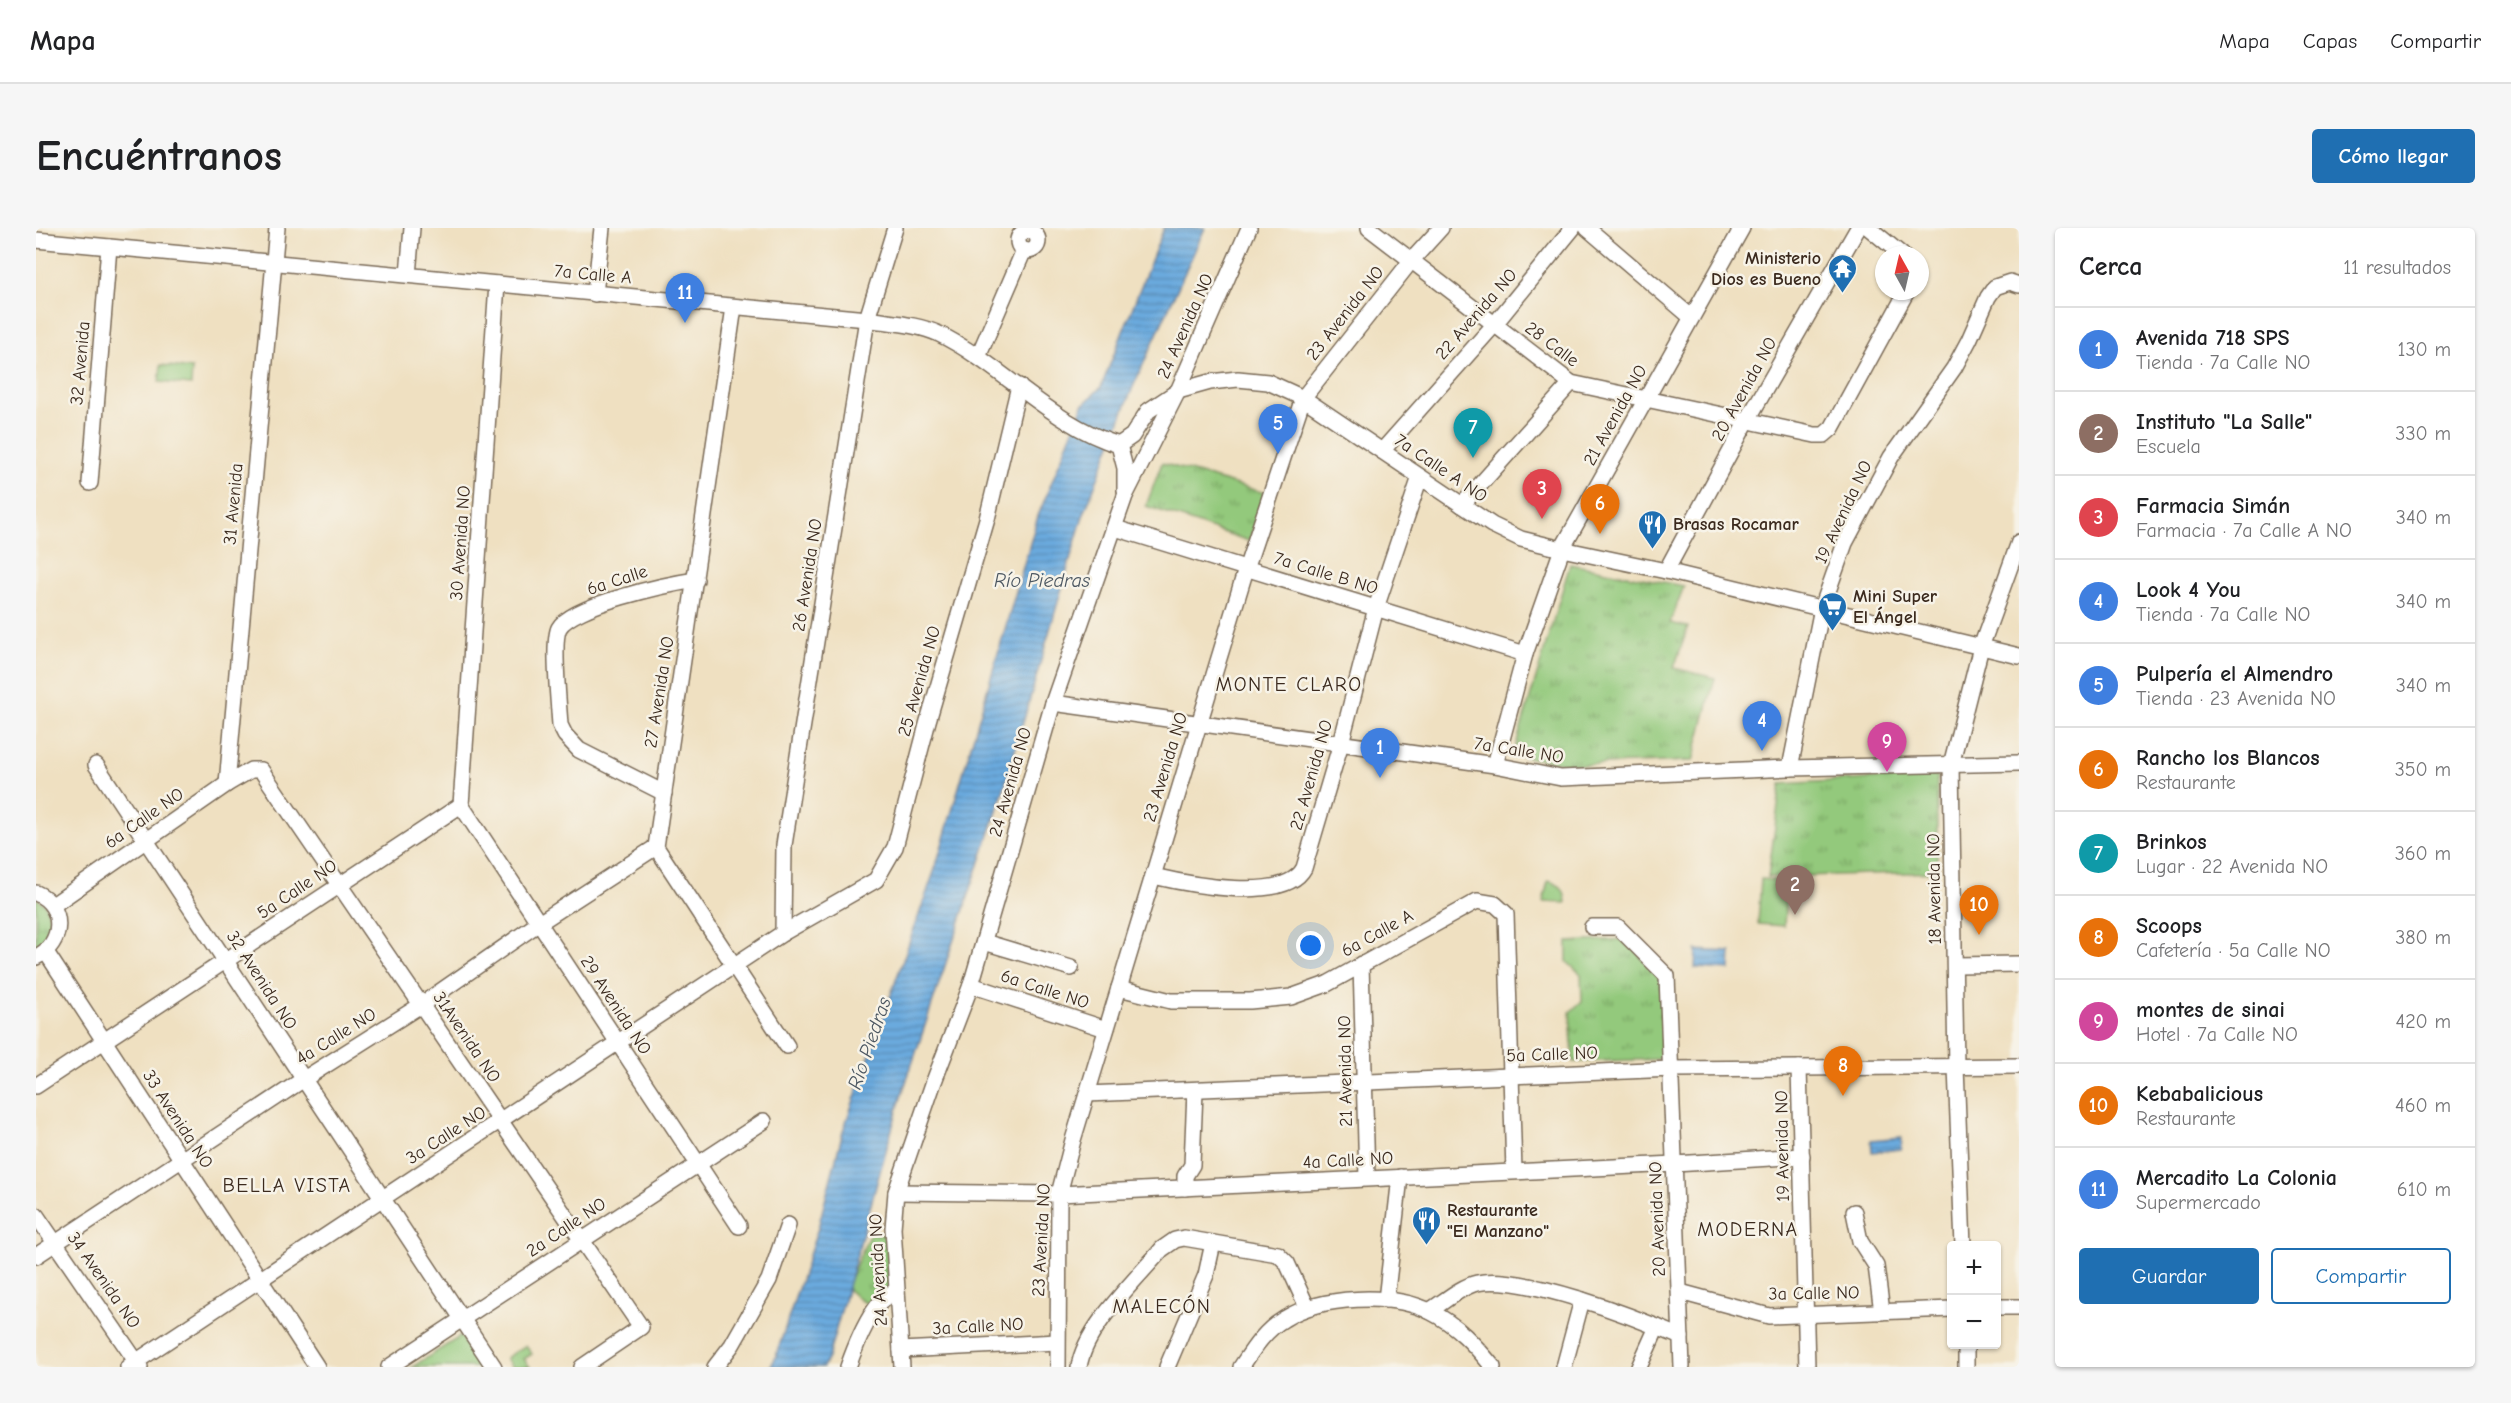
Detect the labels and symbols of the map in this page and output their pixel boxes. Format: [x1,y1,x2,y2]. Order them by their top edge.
north arrow [1875,246,1929,300]
place label: Ministerio Dios es Bueno [1711,248,1821,290]
temple icon: Ministerio Dios es Bueno [1826,252,1858,294]
street label: 7a Calle A [553,261,632,288]
street label: 23 Avenida NO [1302,262,1389,364]
street label: 22 Avenida NO [1431,265,1522,364]
street label: 24 Avenida NO [1153,270,1218,382]
pin: 11 [666,274,704,323]
street label: 28 Calle [1521,317,1583,371]
street label: 32 Avenida [66,320,95,406]
street label: 20 Avenida NO [1707,334,1782,445]
street label: 21 Avenida NO [1579,361,1652,469]
pin: 5 [1258,404,1298,454]
pin: 7 [1454,408,1492,458]
street label: 7a Calle A NO [1391,429,1491,507]
street label: 19 Avenida NO [1810,457,1877,567]
street label: 31 Avenida [219,462,248,546]
pin: 3 [1522,470,1562,519]
pin: 6 [1580,484,1620,534]
street label: 30 Avenida NO [446,485,475,601]
restaurant icon: Brasas Rocamar [1636,508,1668,550]
place label: Brasas Rocamar [1673,514,1800,535]
street label: 26 Avenida NO [788,517,827,633]
street label: 7a Calle B NO [1271,548,1380,599]
street label: 6a Calle [584,561,650,600]
water label: Río Piedras [994,569,1091,592]
place label: Mini Super El Ángel [1853,586,1938,628]
supermarket icon: Mini Super El Ángel [1816,590,1848,632]
street label: 25 Avenida NO [894,623,945,739]
street label: 27 Avenida NO [640,635,679,749]
district label: MONTE CLARO [1215,673,1363,696]
pin: 4 [1742,702,1782,751]
street label: 23 Avenida NO [1139,710,1192,824]
street label: 22 Avenida NO [1286,718,1337,833]
pin: 9 [1868,722,1906,772]
street label: 24 Avenida NO [985,725,1036,839]
pin: 1 [1360,728,1400,778]
street label: 7a Calle NO [1473,733,1565,768]
street label: 6a Calle NO [101,784,188,853]
street label: 18 Avenida NO [1923,833,1946,945]
street label: 5a Calle NO [253,855,341,924]
pin: 2 [1776,866,1814,915]
pin: 10 [1960,886,1998,935]
street label: 6a Calle A [1338,905,1417,962]
street label: 32 Avenida NO [222,927,301,1034]
your location [1296,931,1325,960]
street label: 29 Avenida NO [576,952,655,1059]
street label: 6a Calle NO [998,965,1092,1014]
street label: 31Avenida NO [428,988,505,1087]
water label: Río Piedras [843,993,896,1092]
street label: 4a Calle NO [292,1003,380,1069]
street label: 21 Avenida NO [1334,1015,1357,1127]
street label: 5a Calle NO [1506,1042,1598,1067]
pin: 8 [1824,1046,1862,1096]
street label: 33 Avenida NO [138,1066,217,1172]
street label: 19 Avenida NO [1771,1090,1794,1202]
street label: 3a Calle NO [402,1102,490,1169]
street label: 4a Calle NO [1302,1148,1394,1173]
street label: 20 Avenida NO [1645,1161,1670,1277]
district label: BELLA VISTA [222,1174,352,1197]
street label: 23 Avenida NO [1028,1183,1055,1297]
street label: 2a Calle NO [523,1193,610,1262]
place label: Restaurante "El Manzano" [1447,1200,1549,1242]
restaurant icon: Restaurante "El Manzano" [1410,1204,1442,1246]
street label: 24 Avenida NO [865,1213,892,1327]
district label: MODERNA [1697,1218,1799,1241]
street label: 34 Avenida NO [63,1228,145,1333]
street label: 3a Calle NO [1768,1282,1860,1305]
district label: MALECÓN [1112,1294,1212,1318]
street label: 3a Calle NO [932,1314,1024,1339]

